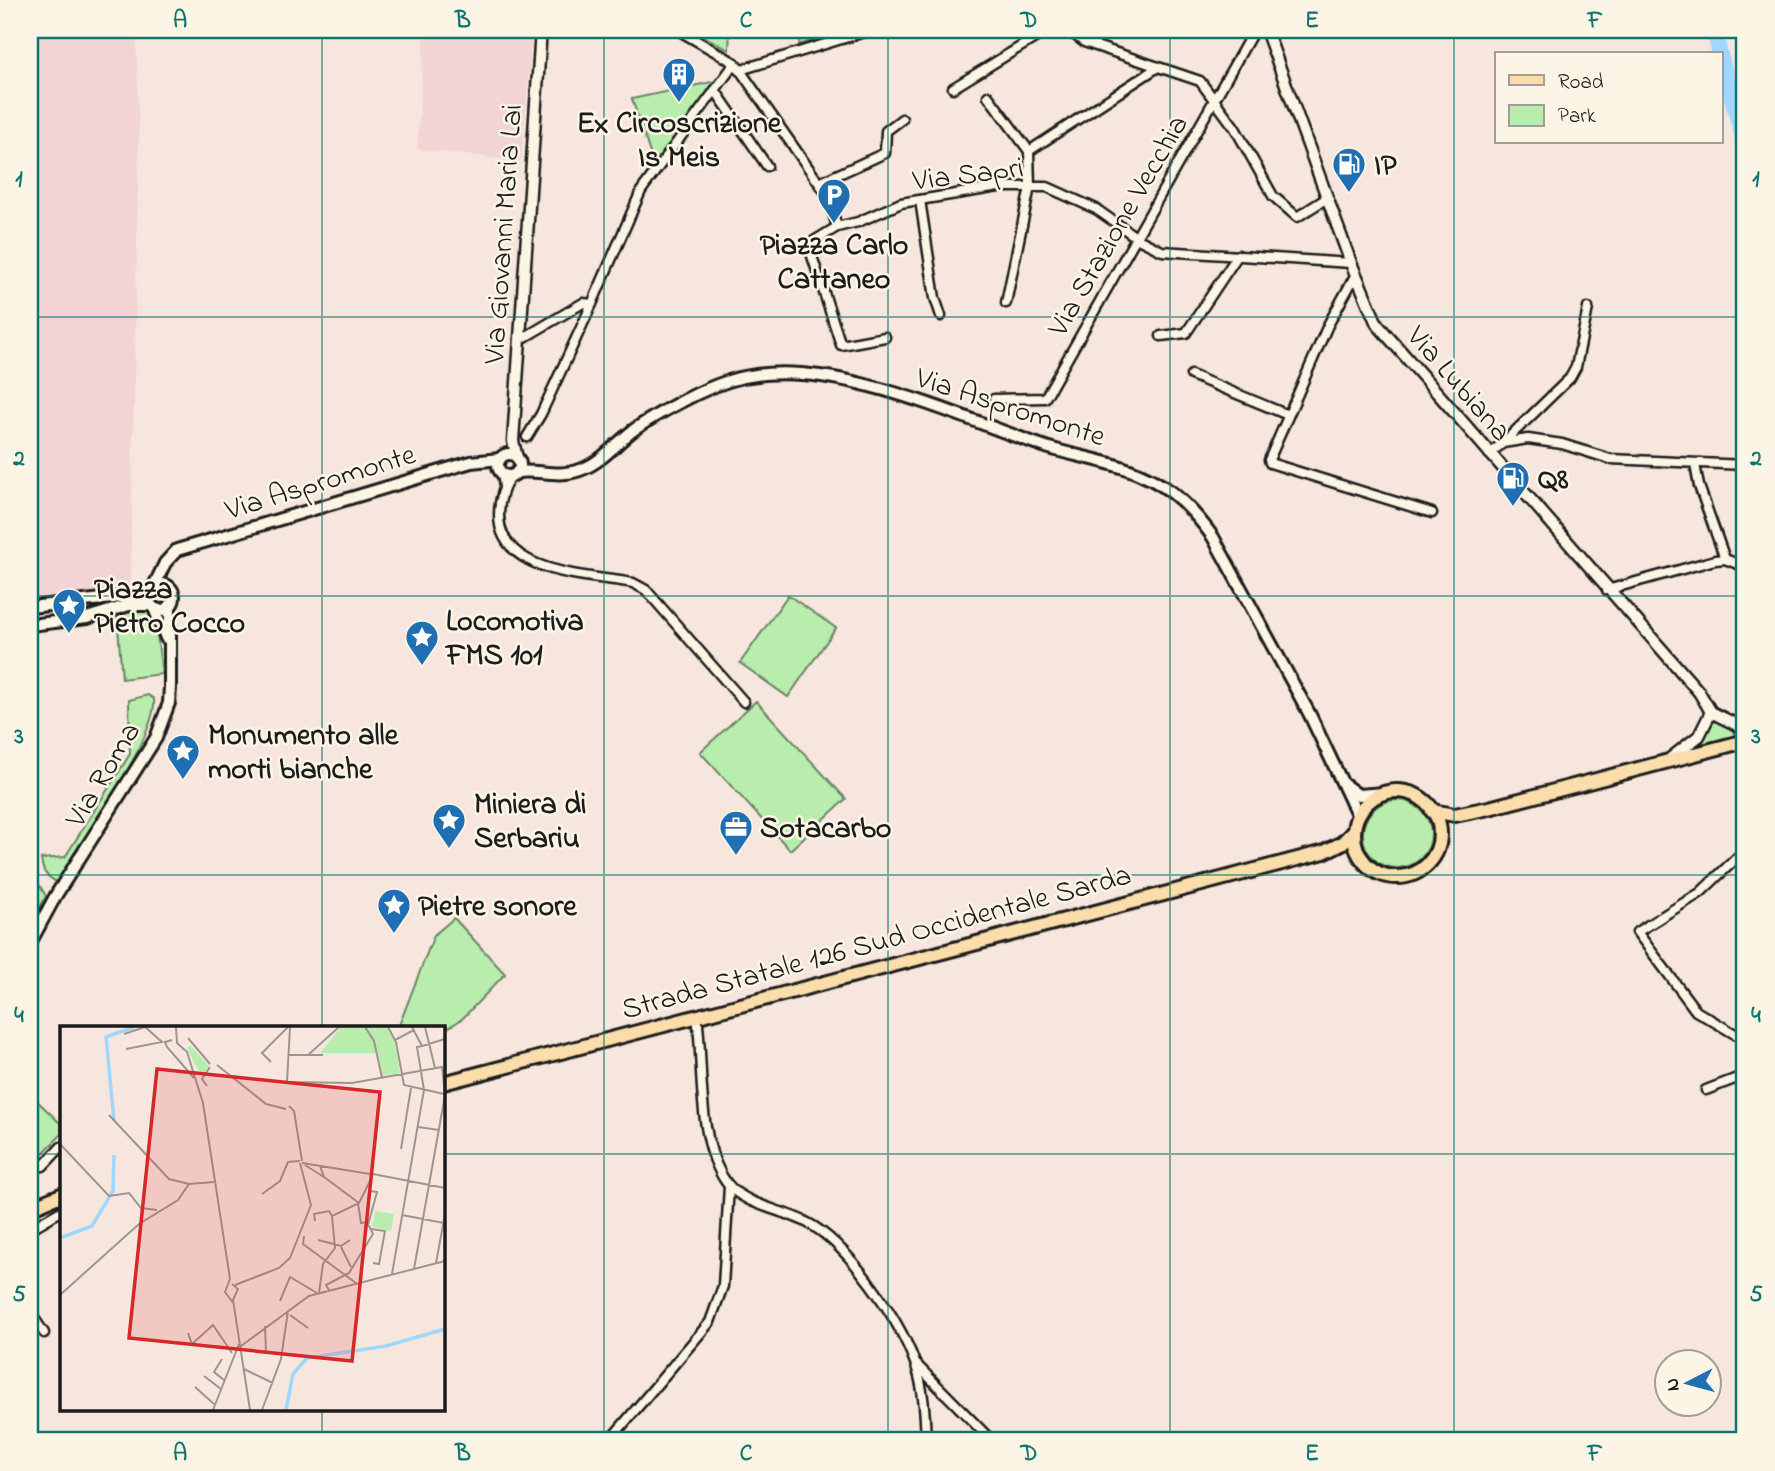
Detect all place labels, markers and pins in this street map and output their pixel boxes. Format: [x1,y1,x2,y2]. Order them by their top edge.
building icon: Ex Circoscrizione Is Meis [660,55,698,104]
place label: Ex Circoscrizione Is Meis [577,103,783,181]
fuel station icon: IP [1330,145,1368,194]
place label: IP [1374,145,1397,189]
parking icon: Piazza Carlo Cattaneo [815,176,853,225]
place label: Piazza Carlo Cattaneo [760,225,908,303]
fuel station icon: Q8 [1494,459,1532,508]
place label: Q8 [1538,459,1569,503]
place label: Piazza Pietro Cocco [94,569,245,647]
place icon: Piazza Pietro Cocco [50,586,88,635]
place label: Locomotiva FMS 101 [444,601,584,679]
place icon: Locomotiva FMS 101 [403,618,441,667]
place label: Monumento alle morti bianche [208,715,400,793]
place icon: Monumento alle morti bianche [164,732,202,781]
place label: Miniera di Serbariu [474,784,587,862]
place icon: Miniera di Serbariu [430,801,468,850]
office icon: Sotacarbo [717,808,755,857]
place label: Sotacarbo [760,808,891,852]
place icon: Pietre sonore [375,886,413,935]
place label: Pietre sonore [418,886,578,930]

